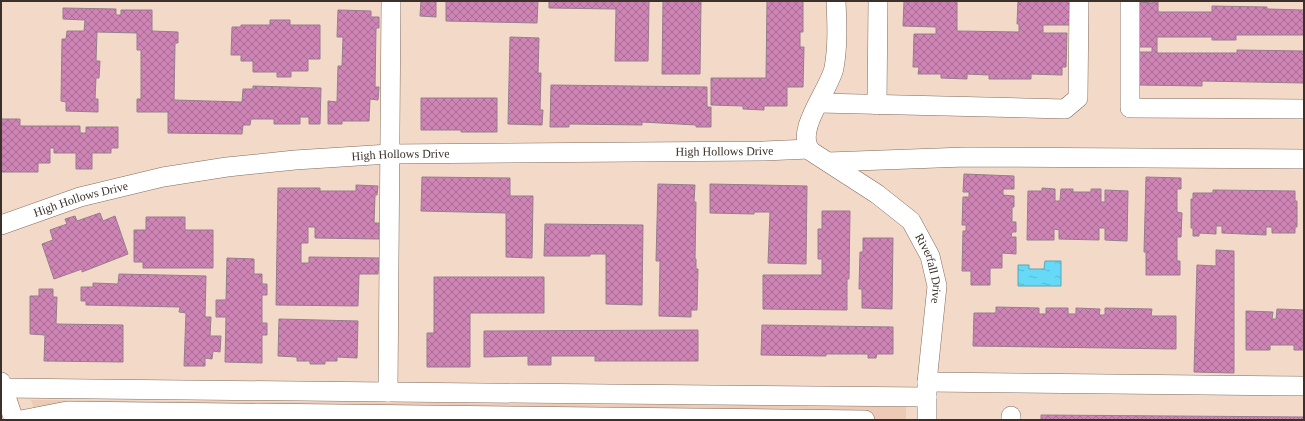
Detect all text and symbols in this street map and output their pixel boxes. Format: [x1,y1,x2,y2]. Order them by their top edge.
street label: High Hollows Drive [675,144,774,159]
street label: High Hollows Drive [351,147,450,163]
street label: High Hollows Drive [32,179,129,220]
street label: Riverfall Drive [912,231,944,304]

